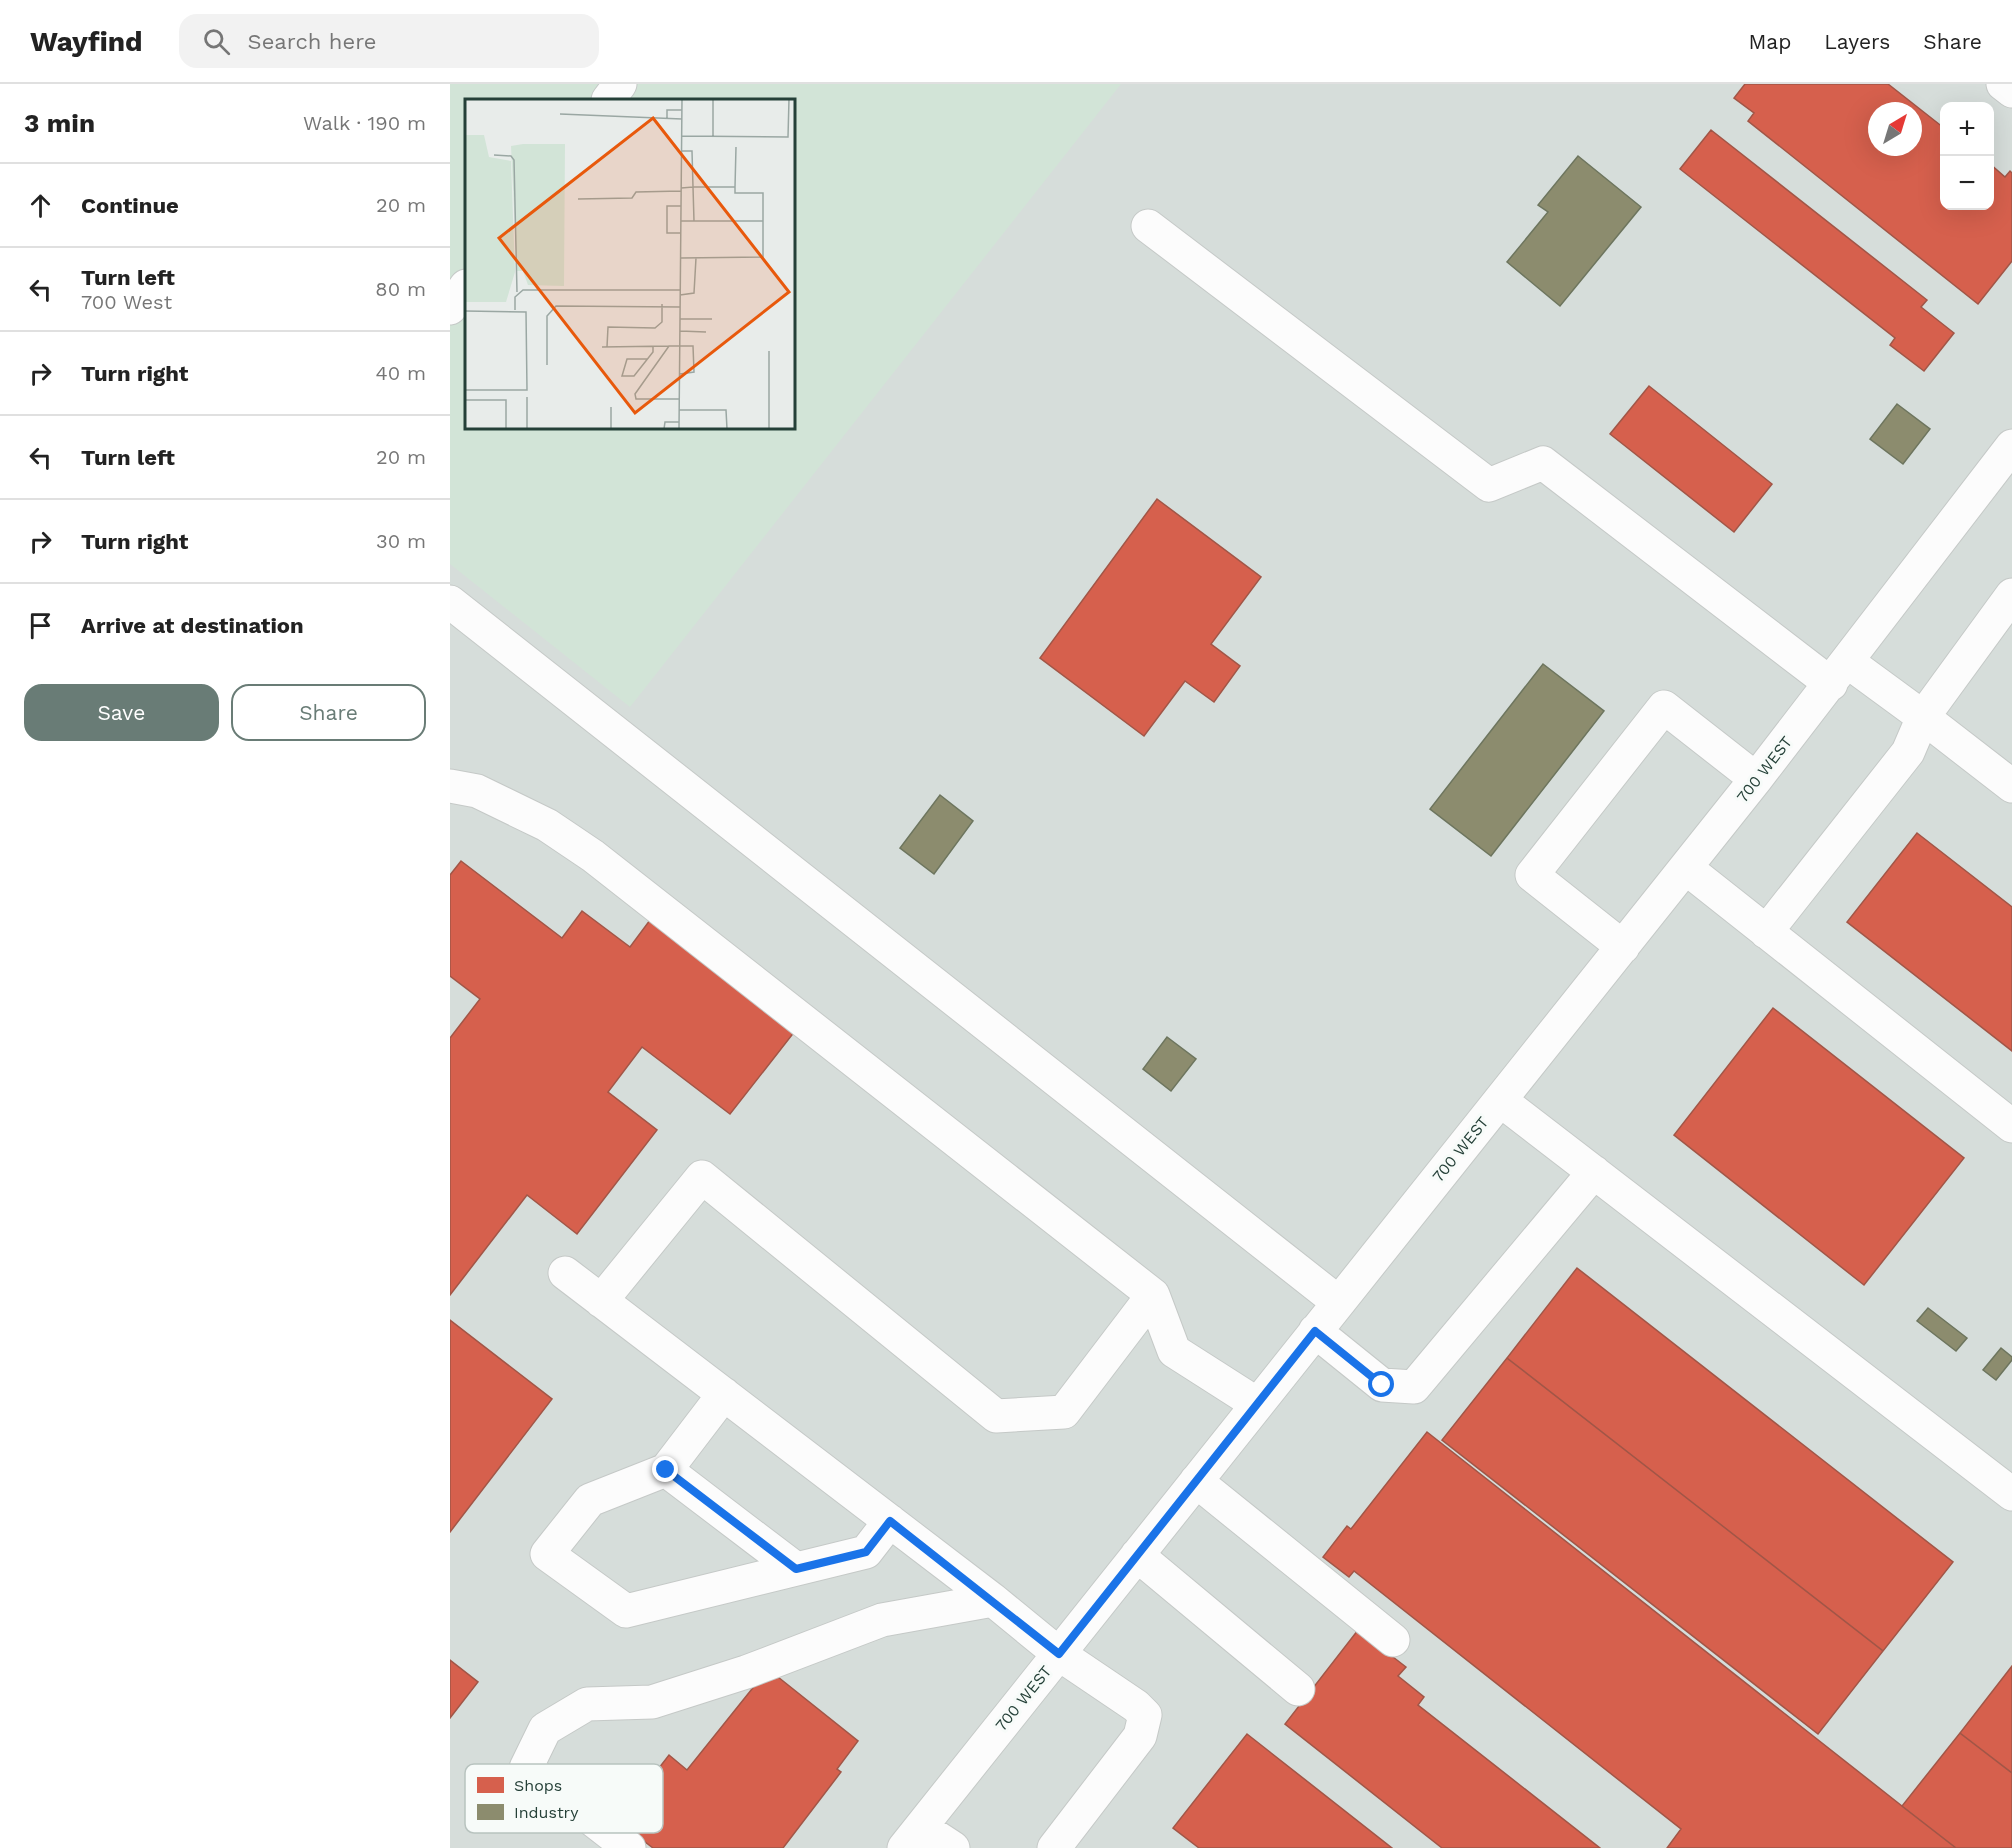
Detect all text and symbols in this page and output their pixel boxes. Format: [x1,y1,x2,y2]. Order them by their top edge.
search box [179,14,599,68]
text: Wayfind [30,25,143,58]
icon: search [200,25,233,58]
text: Search here [248,29,377,54]
text: Map [1748,29,1791,54]
text: Layers [1824,29,1890,54]
text: Share [1923,29,1982,54]
inset map [465,99,795,429]
north arrow [1868,102,1922,156]
map controls [1940,102,1994,210]
button: + [1940,102,1994,156]
text: 3 min [24,108,95,138]
text: Walk · 190 m [303,111,426,135]
button: − [1940,156,1994,210]
icon: ahead [24,189,57,222]
text: Continue [81,193,179,218]
text: 20 m [376,193,426,217]
text: Turn left [81,265,175,290]
icon: left [24,273,57,306]
text: 80 m [375,277,426,301]
text: 700 West [81,290,172,314]
icon: right [24,357,57,390]
text: Turn right [81,361,188,386]
text: 40 m [375,361,426,385]
icon: left [24,441,57,474]
text: Turn left [81,445,175,470]
text: 20 m [376,445,426,469]
icon: right [24,525,57,558]
text: Turn right [81,529,188,554]
text: 30 m [376,529,426,553]
icon: arrive [24,609,57,642]
text: Arrive at destination [81,613,304,638]
button: Save [24,684,219,741]
button: Share [231,684,426,741]
street label: 700 WEST [1733,732,1796,806]
street label: 700 WEST [1428,1113,1493,1186]
route start [1368,1371,1394,1397]
route end [652,1456,678,1482]
street label: 700 WEST [991,1662,1056,1735]
legend [465,1764,663,1833]
text: Shops [514,1776,562,1795]
text: Industry [514,1803,579,1822]

